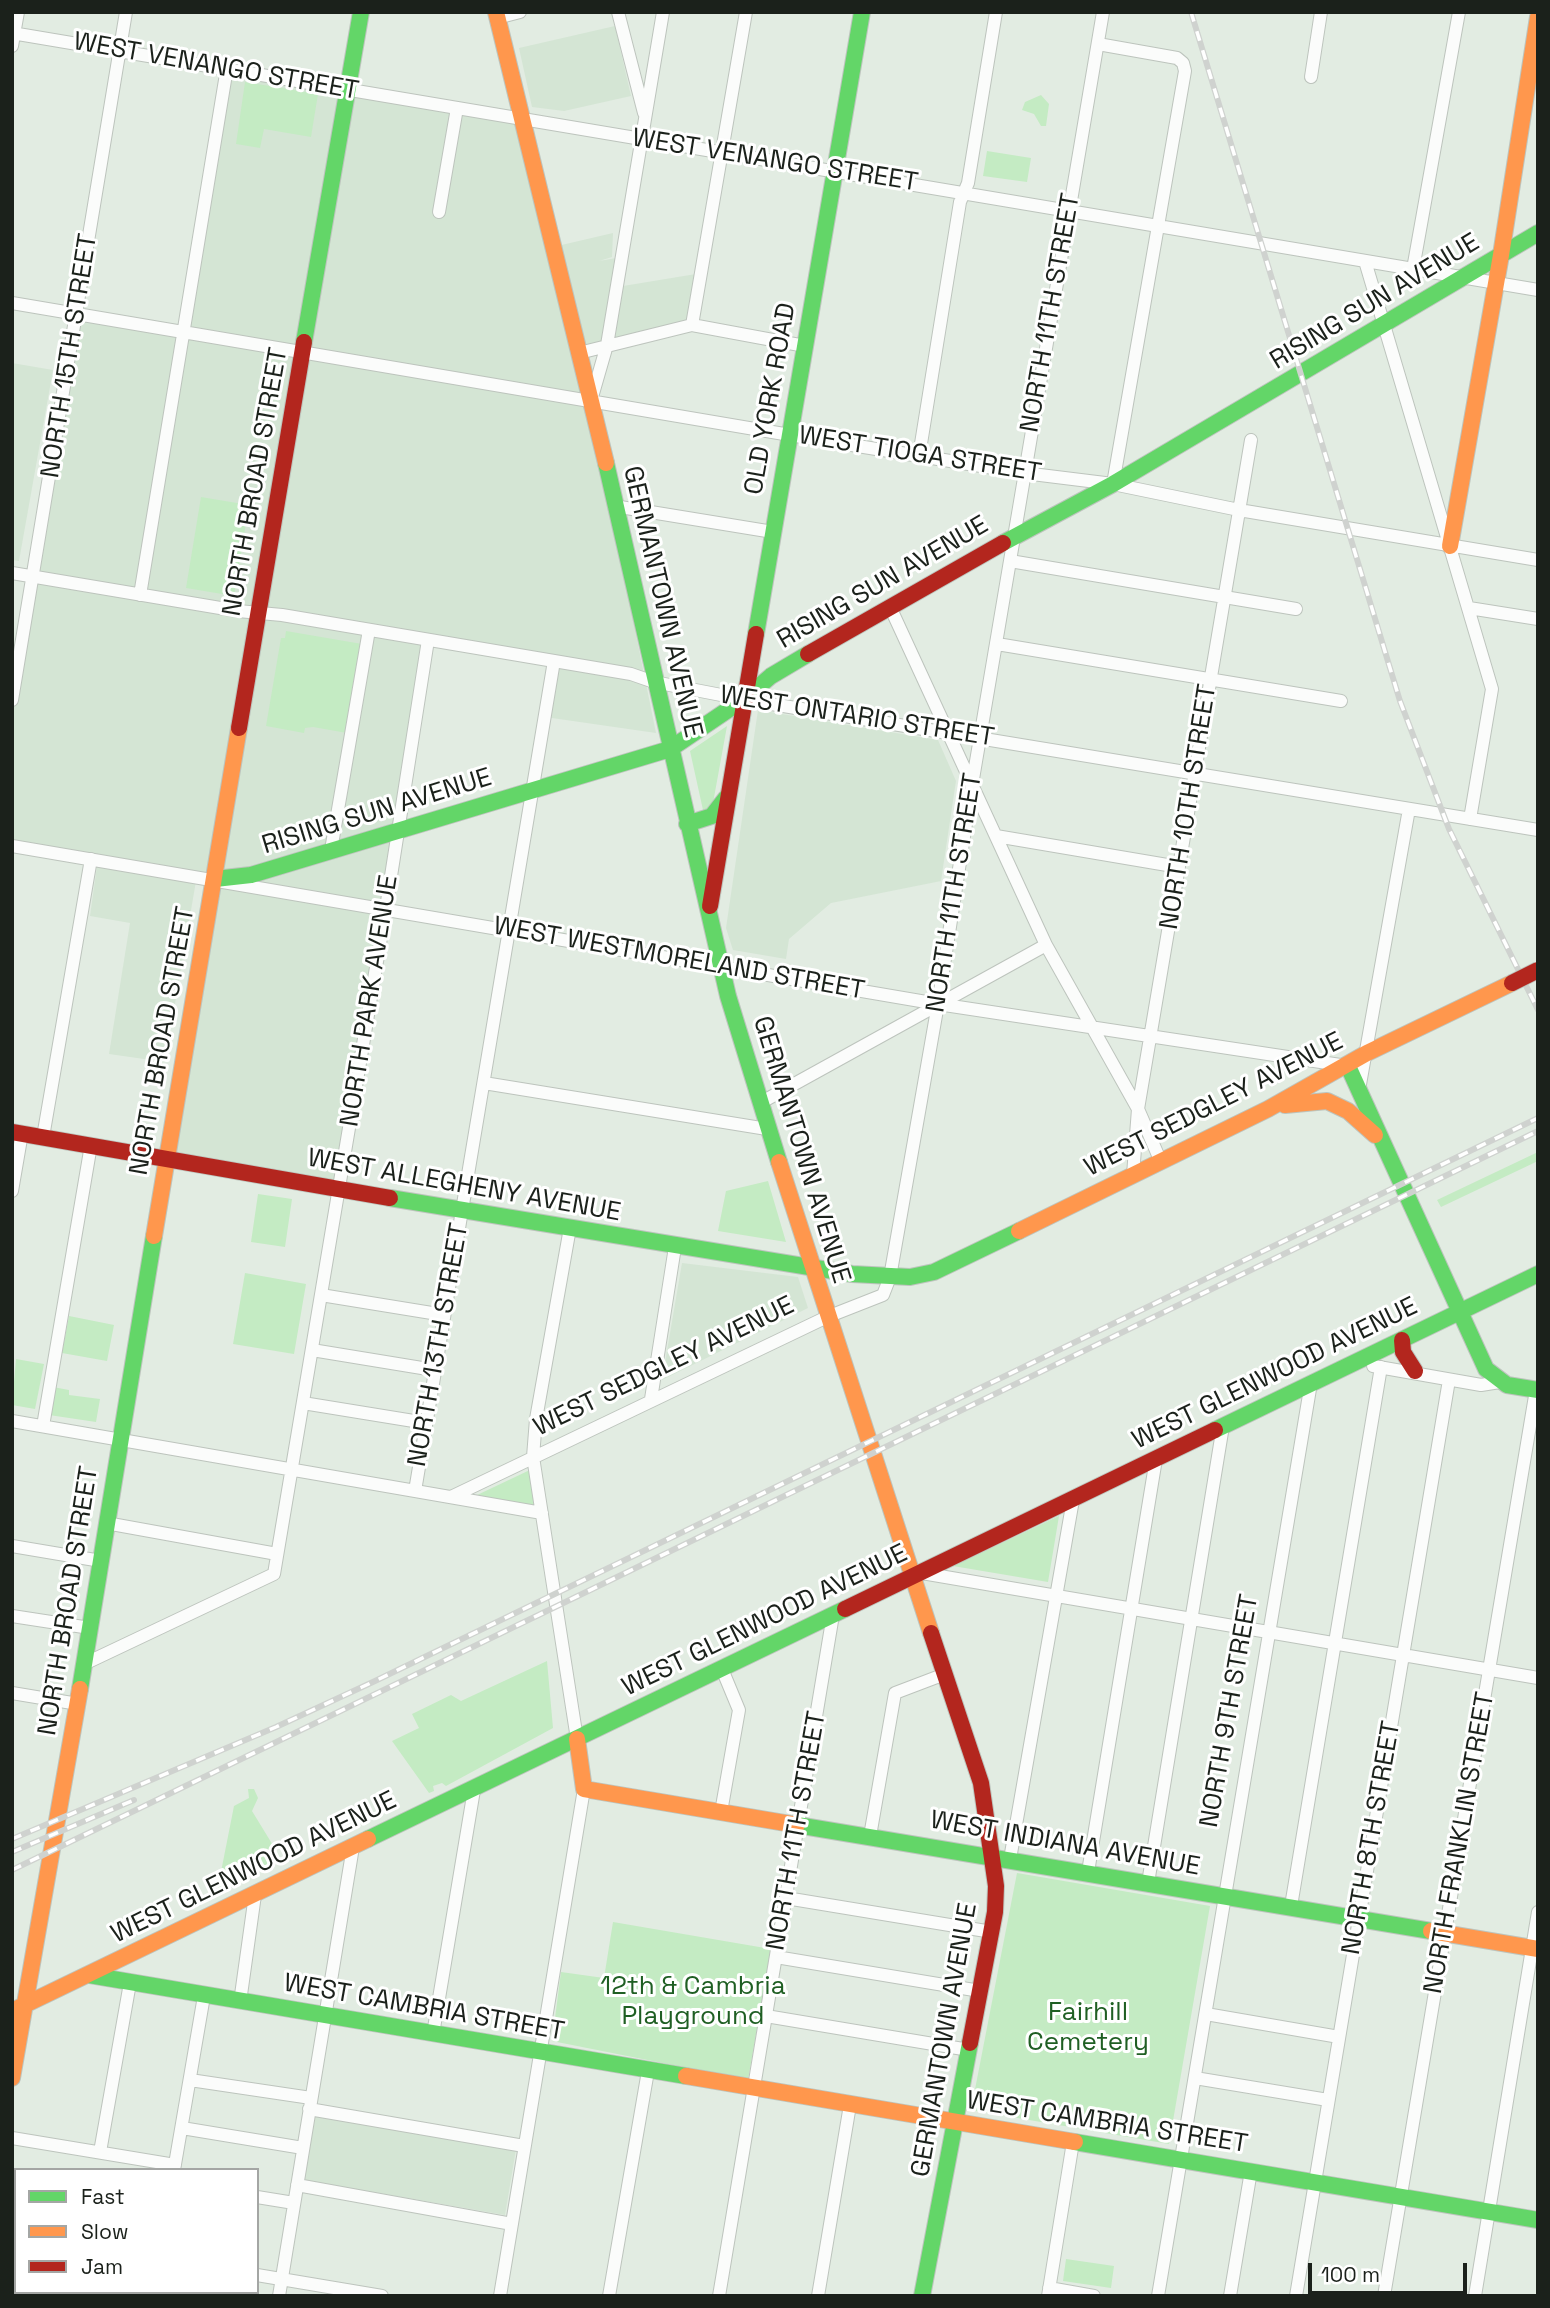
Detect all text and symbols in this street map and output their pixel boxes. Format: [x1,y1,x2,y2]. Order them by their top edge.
street label: WEST VENANGO STREET [71,27,361,107]
street label: WEST VENANGO STREET [630,123,920,199]
street label: NORTH 11TH STREET [1015,191,1087,435]
street label: RISING SUN AVENUE [1265,227,1485,377]
street label: NORTH 15TH STREET [35,232,105,480]
street label: OLD YORK ROAD [739,301,803,497]
street label: NORTH BROAD STREET [217,345,295,619]
street label: WEST TIOGA STREET [796,420,1044,490]
street label: GERMANTOWN AVENUE [616,463,708,741]
street label: RISING SUN AVENUE [772,510,994,656]
street label: WEST ONTARIO STREET [718,680,996,754]
street label: NORTH 10TH STREET [1154,682,1224,932]
street label: RISING SUN AVENUE [258,762,496,862]
street label: NORTH 11TH STREET [921,771,989,1015]
street label: NORTH PARK AVENUE [335,873,405,1129]
street label: NORTH BROAD STREET [124,904,202,1178]
street label: WEST WESTMORELAND STREET [491,911,867,1007]
street label: GERMANTOWN AVENUE [745,1013,857,1287]
street label: WEST SEDGLEY AVENUE [1080,1026,1348,1184]
street label: WEST ALLEGHENY AVENUE [305,1143,623,1229]
street label: NORTH 13TH STREET [402,1221,476,1469]
street label: WEST SEDGLEY AVENUE [529,1290,799,1444]
street label: WEST GLENWOOD AVENUE [1127,1291,1423,1457]
street label: NORTH BROAD STREET [32,1464,106,1738]
street label: WEST GLENWOOD AVENUE [617,1538,913,1704]
street label: NORTH 9TH STREET [1194,1592,1266,1830]
street label: NORTH FRANKLIN STREET [1418,1690,1502,1996]
street label: NORTH 11TH STREET [761,1709,833,1953]
street label: NORTH 8TH STREET [1336,1719,1408,1957]
street label: WEST GLENWOOD AVENUE [106,1785,402,1951]
street label: WEST INDIANA AVENUE [928,1805,1202,1883]
street label: GERMANTOWN AVENUE [906,1901,984,2179]
street label: WEST CAMBRIA STREET [281,1968,567,2048]
park label: 12th & Cambria Playground [600,1971,786,2032]
park label: Fairhill Cemetery [1027,1997,1149,2058]
street label: WEST CAMBRIA STREET [964,2085,1250,2161]
legend [14,2168,259,2294]
text: Fast [81,2183,125,2210]
text: Slow [81,2218,129,2245]
scale bar [1312,2248,1471,2292]
text: Jam [81,2253,123,2280]
text: 100 m [1321,2261,1380,2288]

